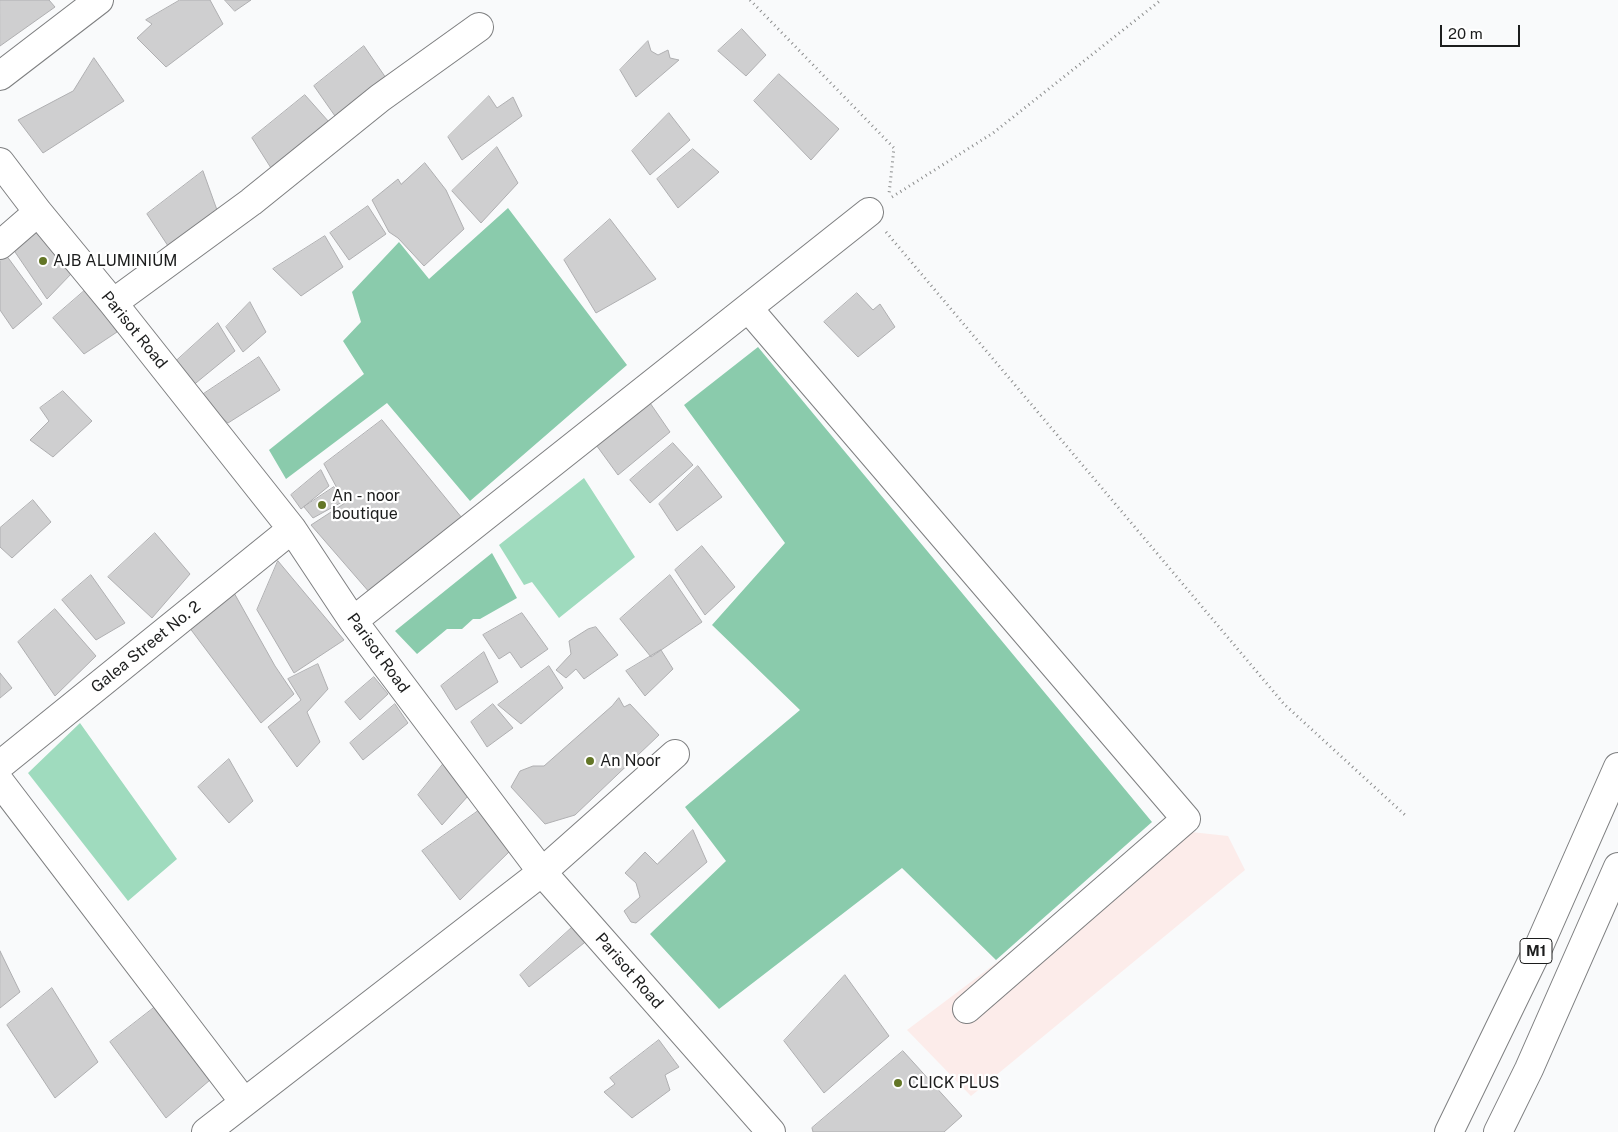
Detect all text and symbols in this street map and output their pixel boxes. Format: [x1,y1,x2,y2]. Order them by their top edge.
scale bar [1443,15,1523,47]
text: 20 m [1448,25,1483,42]
place label: AJB ALUMINIUM [53,251,177,271]
marker: AJB ALUMINIUM [37,255,49,267]
street label: Parisot Road [97,287,171,373]
place label: An - noor boutique [332,486,400,524]
marker: An - noor boutique [316,499,328,511]
street label: Galea Street No. 2 [87,597,205,697]
street label: Parisot Road [343,609,413,697]
place label: An Noor [600,751,661,771]
marker: An Noor [584,755,596,767]
street label: Parisot Road [591,929,667,1013]
road number: M1 [1520,938,1552,964]
place label: CLICK PLUS [908,1073,1000,1093]
marker: CLICK PLUS [892,1077,904,1089]

